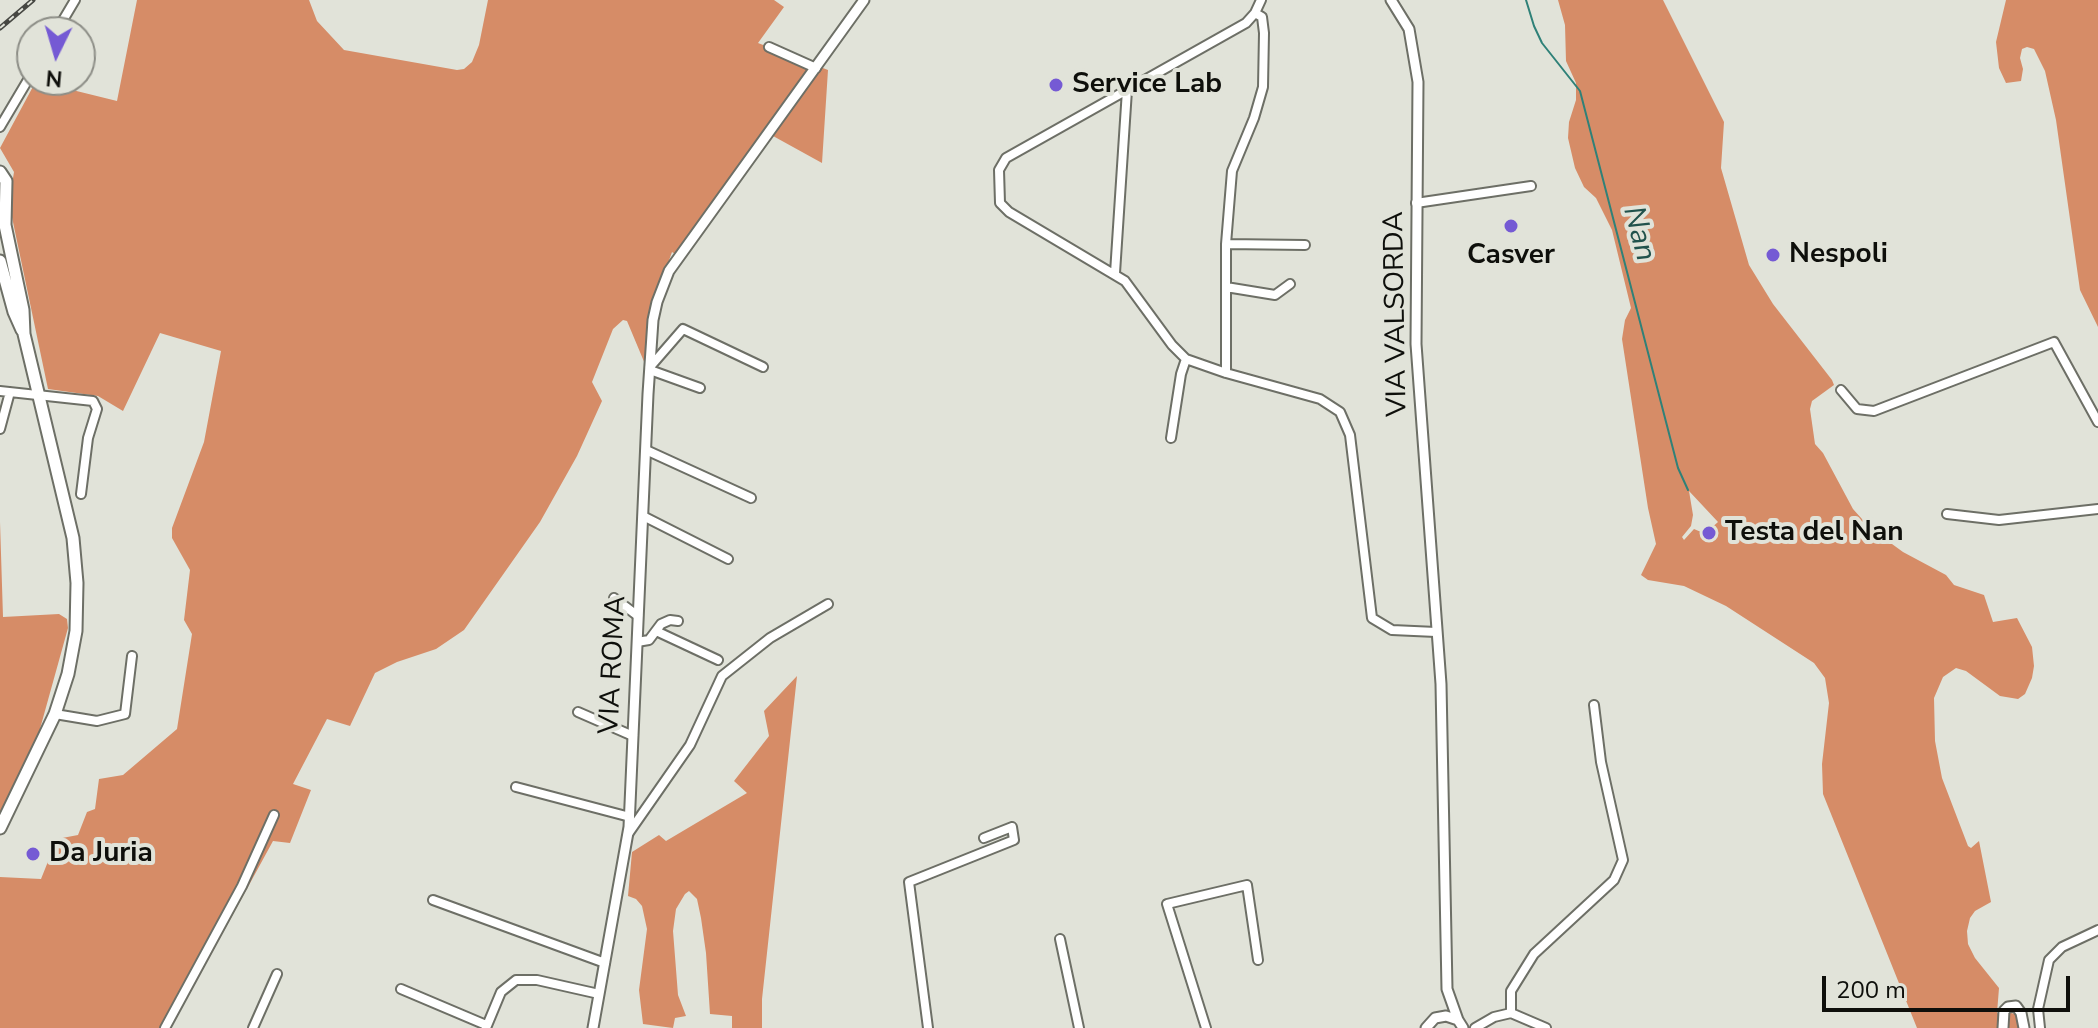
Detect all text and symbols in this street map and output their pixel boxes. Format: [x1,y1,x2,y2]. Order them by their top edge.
north arrow [16,16,96,96]
text: N [45,62,64,94]
place label: Service Lab [1072,68,1222,102]
marker: Service Lab [1047,76,1065,94]
water label: Nan [1613,203,1663,265]
street label: VIA VALSORDA [1378,211,1416,417]
marker: Casver [1502,217,1520,235]
place label: Nespoli [1789,238,1888,272]
place label: Casver [1467,239,1555,273]
marker: Nespoli [1764,246,1782,264]
place label: Testa del Nan [1725,516,1904,550]
marker: Testa del Nan [1700,524,1718,542]
street label: VIA ROMA [594,595,634,735]
place label: Da Juria [49,837,153,871]
marker: Da Juria [24,845,42,863]
scale bar [1826,960,2074,1010]
text: 200 m [1836,974,1906,1006]

